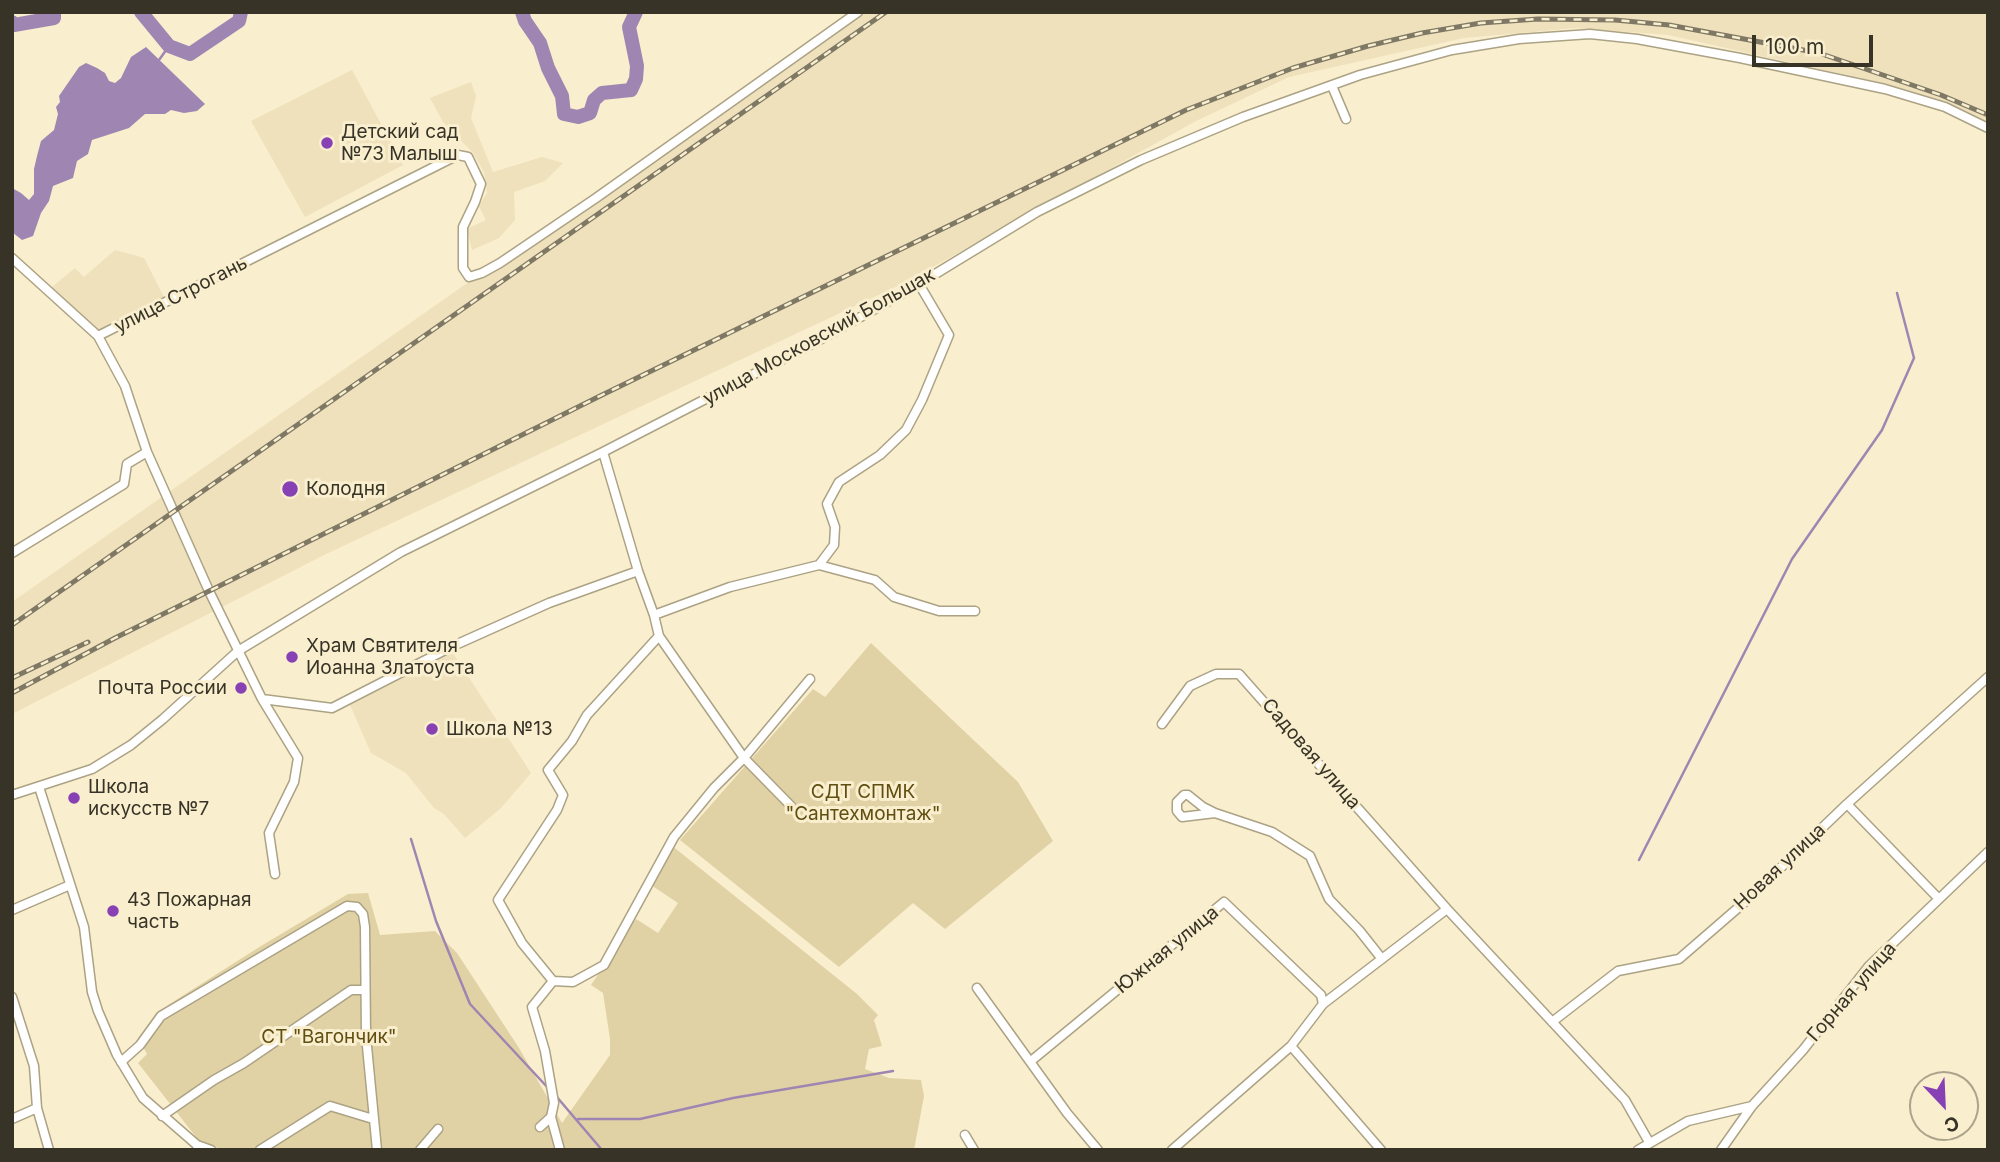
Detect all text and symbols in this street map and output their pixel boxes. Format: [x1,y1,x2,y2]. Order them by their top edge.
scale bar [1755,21,1876,65]
text: 100 m [1765,34,1824,59]
place label: Детский сад №73 Малыш [341,121,459,165]
marker: Детский сад №73 Малыш [319,135,335,151]
street label: улица Строгань [111,252,251,338]
street label: улица Московский Большак [699,264,939,410]
place label: Колодня [306,478,385,500]
marker: Колодня [280,479,300,499]
place label: Храм Святителя Иоанна Златоуста [306,635,475,679]
marker: Храм Святителя Иоанна Златоуста [284,649,300,665]
place label: Почта России [98,677,227,699]
marker: Почта России [233,680,249,696]
street label: Садовая улица [1257,694,1365,814]
place label: Школа №13 [446,718,553,740]
marker: Школа №13 [424,721,440,737]
place label: Школа искусств №7 [88,776,209,820]
park label: СДТ СПМК "Сантехмонтаж" [785,781,941,825]
marker: Школа искусств №7 [66,790,82,806]
street label: Новая улица [1730,819,1830,915]
place label: 43 Пожарная часть [127,889,252,933]
street label: Южная улица [1111,901,1223,999]
marker: 43 Пожарная часть [105,903,121,919]
street label: Горная улица [1803,938,1901,1046]
park label: СТ "Вагончик" [261,1026,397,1048]
north arrow [1909,1071,1979,1141]
text: С [1941,1111,1963,1137]

